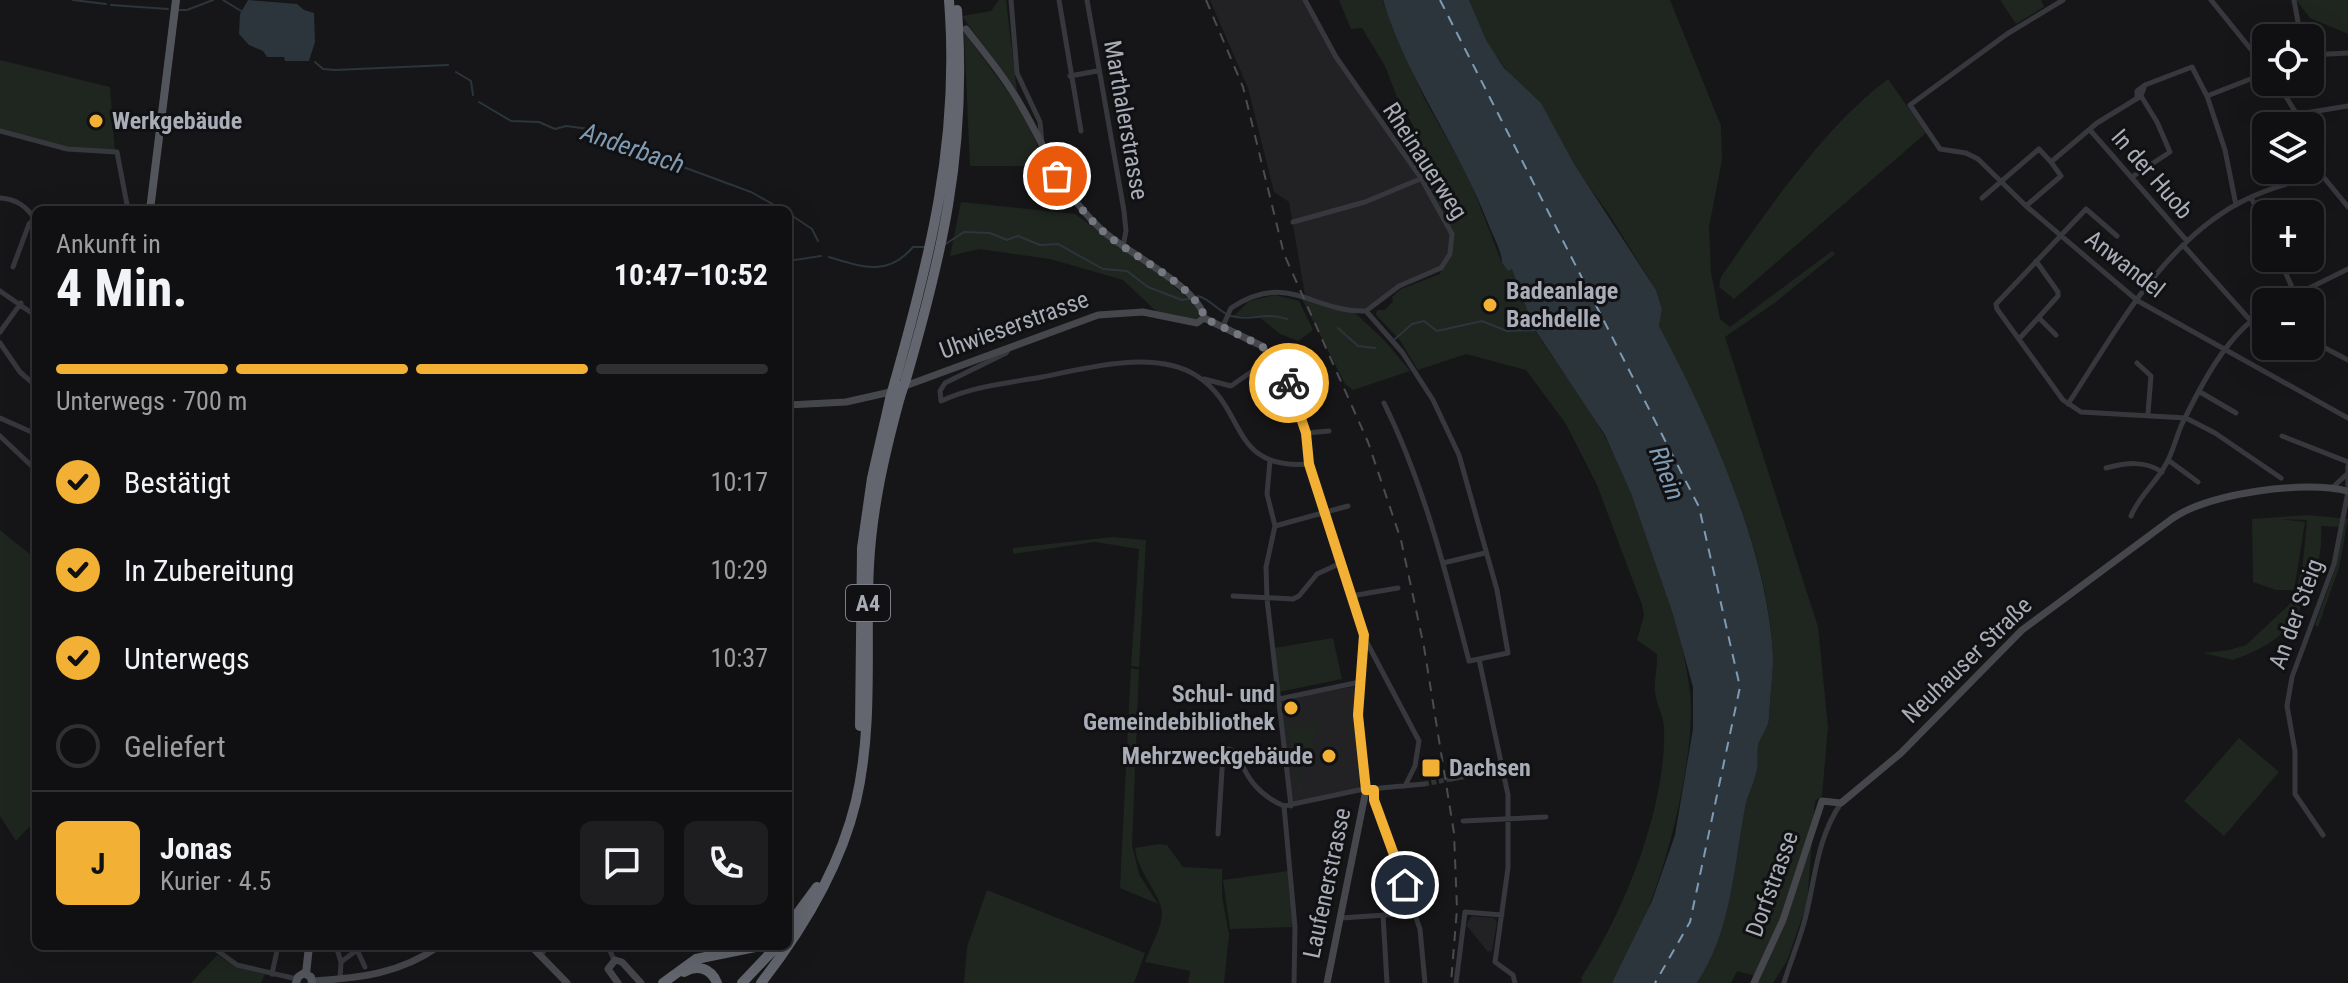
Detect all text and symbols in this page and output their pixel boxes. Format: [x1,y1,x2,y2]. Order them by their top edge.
map controls [2252,24,2324,360]
button: locate [2252,24,2324,96]
street label: Marthalerstrasse [1098,38,1154,202]
street label: Rheinauerweg [1377,97,1473,225]
place label: Werkgebäude [112,107,242,135]
marker: Werkgebäude [87,112,105,130]
button: layers [2252,112,2324,184]
water label: Anderbach [577,116,689,180]
street label: In der Huob [2106,124,2198,224]
pin [1023,142,1091,210]
icon: bag [1035,154,1079,198]
button: + [2252,200,2324,272]
street label: Anwandel [2080,224,2170,304]
text: Ankunft in [56,229,161,259]
text: 10:47–10:52 [614,257,768,292]
text: 4 Min. [56,258,188,319]
place label: Badeanlage Bachdelle [1506,277,1618,333]
street label: Uhwieserstrasse [936,285,1092,365]
button: − [2252,288,2324,360]
marker: Badeanlage Bachdelle [1481,296,1499,314]
courier [1249,343,1329,423]
icon: bike [1267,361,1311,405]
text: Unterwegs · 700 m [56,386,247,416]
water label: Rhein [1643,442,1691,504]
icon: check [56,460,100,504]
text: Bestätigt [124,465,231,500]
text: 10:17 [711,467,768,497]
icon: check [56,548,100,592]
text: In Zubereitung [124,553,294,588]
text: 10:29 [711,555,768,585]
street label: An der Steig [2263,555,2329,673]
road number: A4 [846,585,890,621]
street label: Neuhauser Straße [1896,591,2038,729]
icon: check [56,636,100,680]
text: Unterwegs [124,641,250,676]
text: 10:37 [711,643,768,673]
place label: Schul- und Gemeindebibliothek [1083,680,1276,736]
marker: Schul- und Gemeindebibliothek [1282,699,1300,717]
text: Geliefert [124,729,226,764]
place label: Mehrzweckgebäude [1122,742,1313,770]
marker: Mehrzweckgebäude [1320,747,1338,765]
place label: Dachsen [1449,754,1531,782]
marker: Dachsen [1420,757,1442,779]
street label: Laufenerstrasse [1297,805,1357,961]
button: chat [580,821,664,905]
button: phone [684,821,768,905]
street label: Dorfstrasse [1740,827,1804,941]
text: Jonas [160,831,232,866]
text: J [91,846,105,881]
pin [1371,851,1439,919]
icon: home [1383,863,1427,907]
text: Kurier · 4.5 [160,866,271,896]

